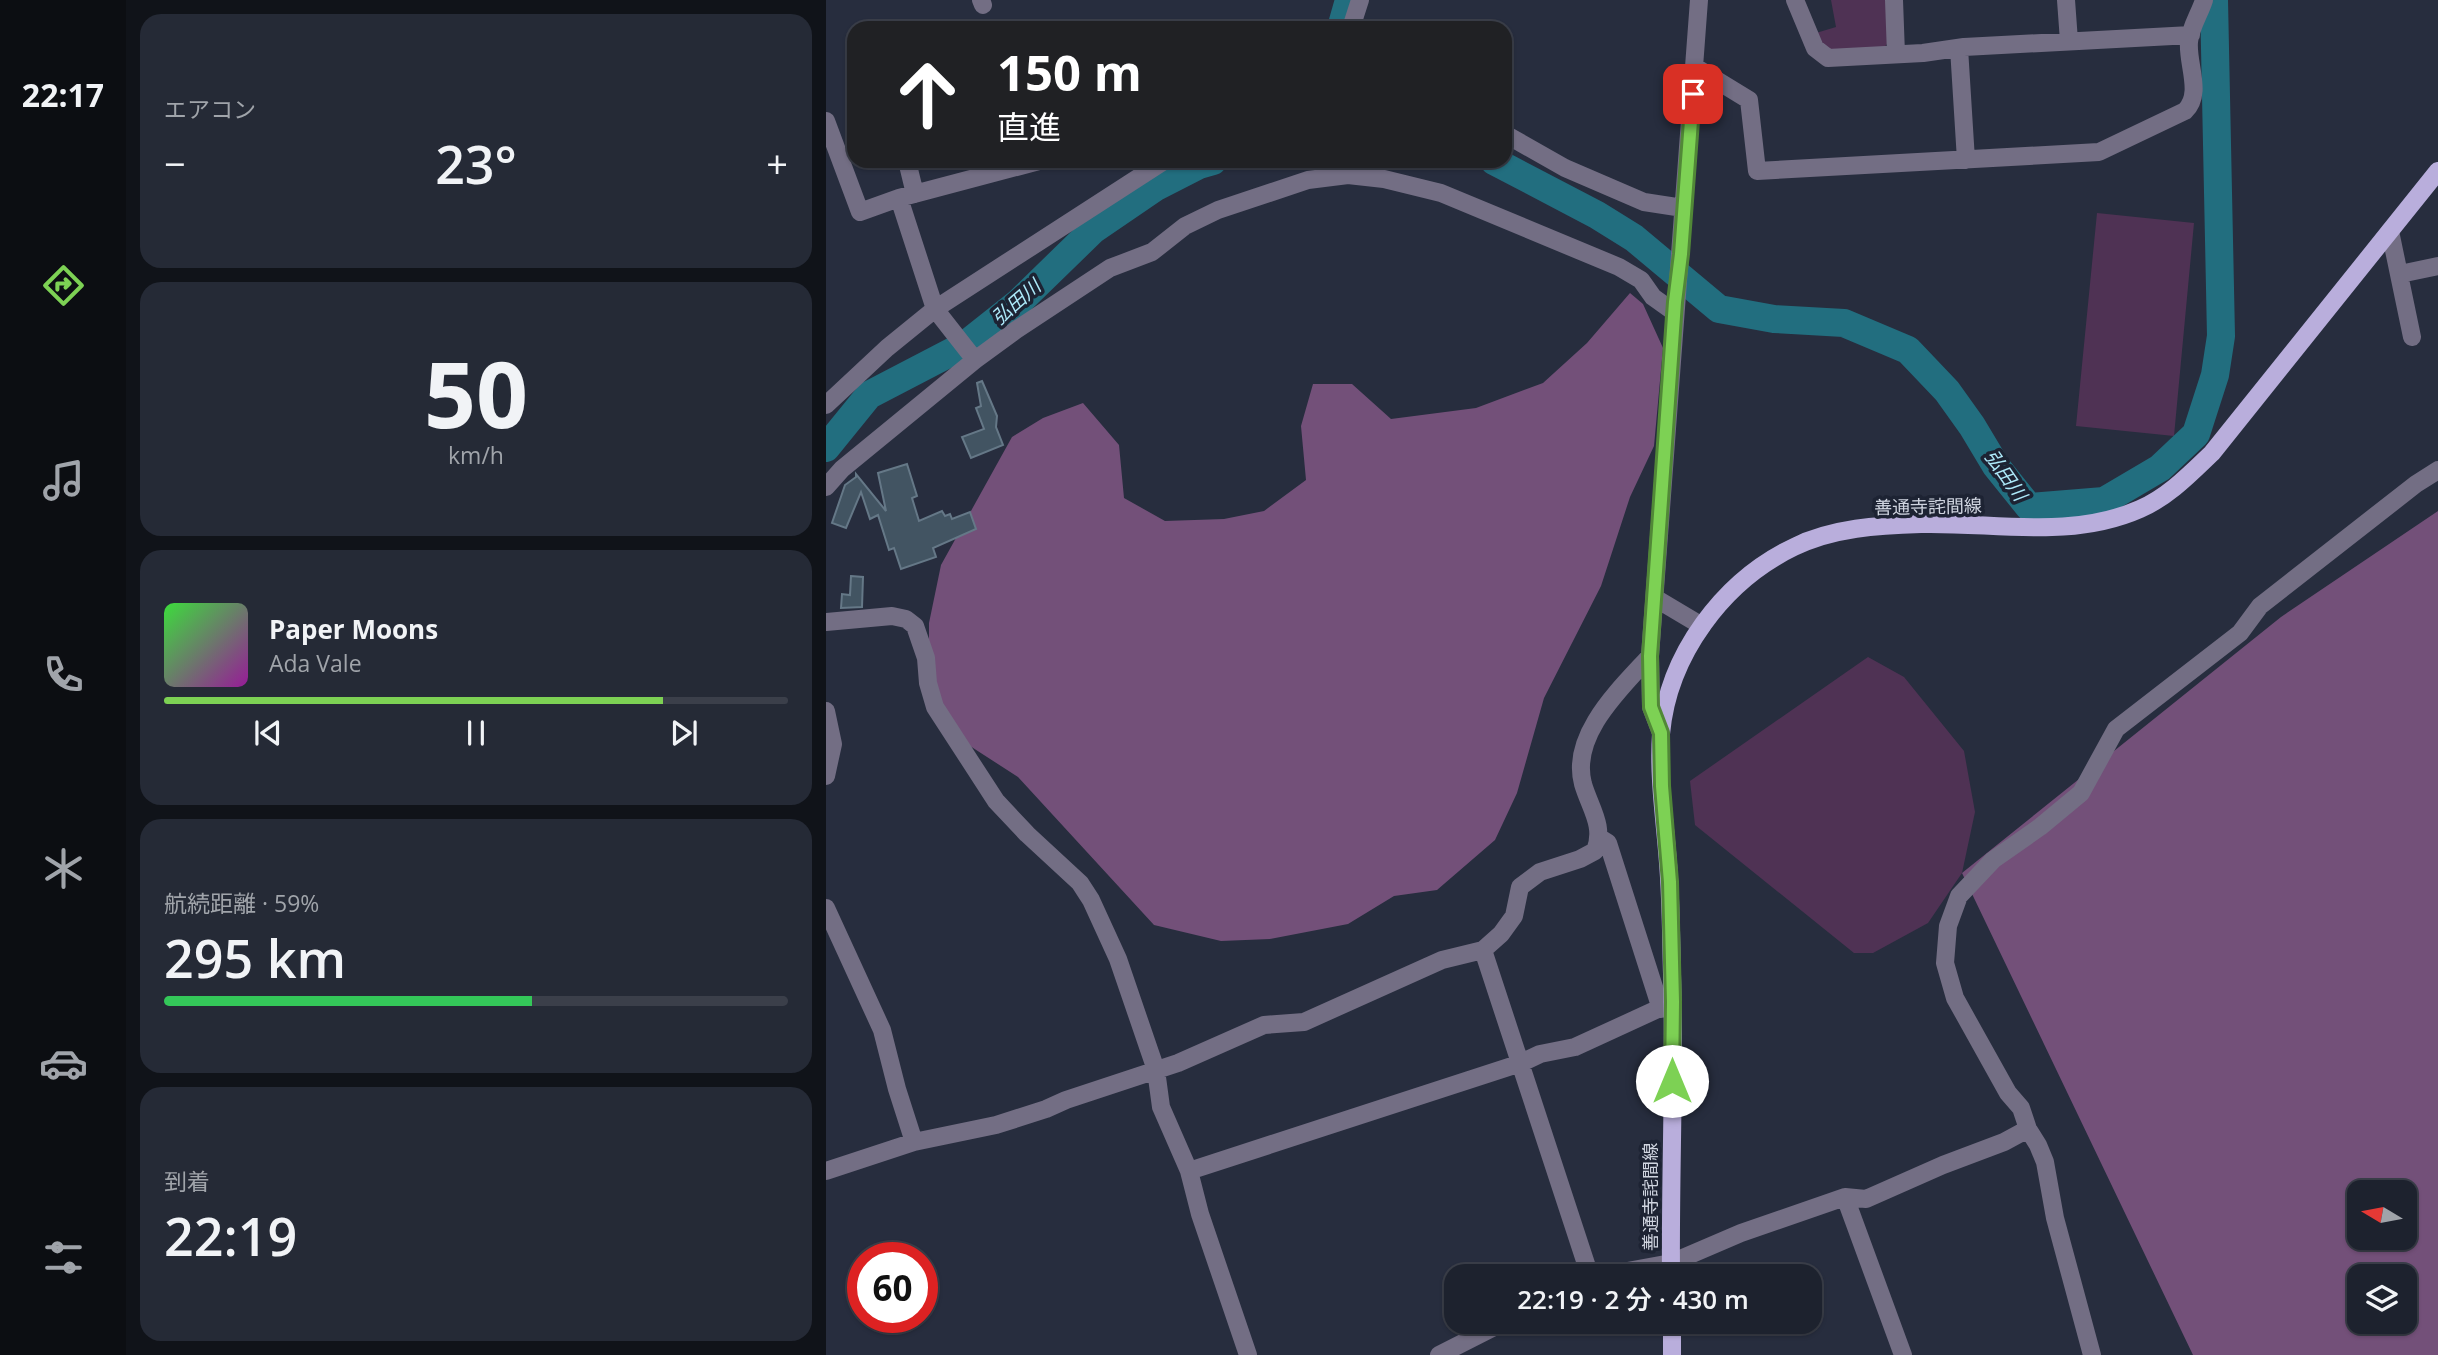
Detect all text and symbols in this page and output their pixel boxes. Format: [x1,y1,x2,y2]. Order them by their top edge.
text: 150 m [997,39,1142,105]
icon: ahead [882,49,973,140]
pin [1663,64,1723,124]
text: 22:17 [22,73,104,116]
icon: arrive [1674,75,1712,113]
text: エアコン [164,93,256,125]
text: 直進 [997,105,1061,148]
text: 23° [435,128,517,199]
text: − [164,137,186,189]
text: + [766,137,788,189]
icon: directions [39,261,88,310]
water label: 弘田川 [986,272,1048,331]
text: 50 [424,331,528,455]
text: km/h [448,439,504,471]
water label: 弘田川 [1979,444,2034,507]
icon: music [39,456,88,505]
street label: 善通寺詫間線 [1874,493,1982,519]
text: Paper Moons [269,611,438,647]
text: Ada Vale [269,647,362,679]
icon: phone [39,650,88,699]
icon: previous [249,714,287,752]
icon: pause [457,714,495,752]
icon: next [665,714,703,752]
icon: climate [39,844,88,893]
text: 航続距離 · 59% [164,887,319,919]
text: 295 km [164,922,346,993]
icon: car [39,1039,88,1088]
position arrow [1635,1044,1709,1118]
street label: 善通寺詫間線 [1638,1143,1662,1251]
text: 到着 [164,1165,210,1197]
north arrow [2347,1180,2417,1250]
map controls [2347,1180,2417,1334]
text: 22:19 [164,1200,297,1271]
icon: filters [39,1233,88,1282]
speed limit sign: 60 [847,1242,938,1333]
button: layers [2347,1264,2417,1334]
text: 22:19 · 2 分 · 430 m [1517,1281,1749,1317]

